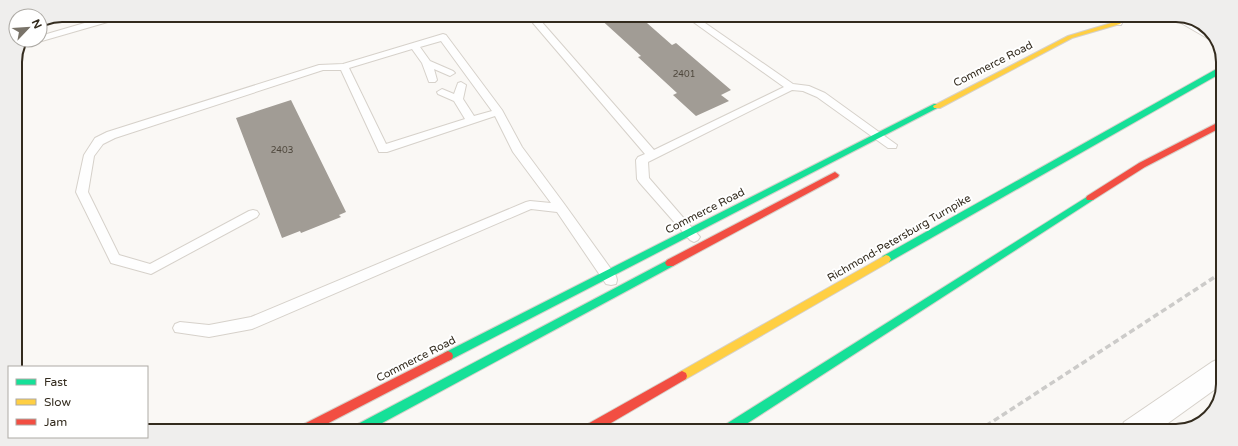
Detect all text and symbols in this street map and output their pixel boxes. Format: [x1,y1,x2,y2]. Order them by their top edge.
north arrow [8,8,48,48]
text: N [29,17,44,31]
street label: Commerce Road [951,38,1035,90]
house number: 2401 [673,69,695,80]
house number: 2403 [271,145,293,156]
street label: Commerce Road [663,185,747,237]
street label: Richmond-Petersburg Turnpike [825,191,973,285]
street label: Commerce Road [374,333,458,385]
legend [8,366,148,438]
text: Fast [44,375,68,389]
text: Slow [44,395,71,409]
text: Jam [44,415,67,429]

